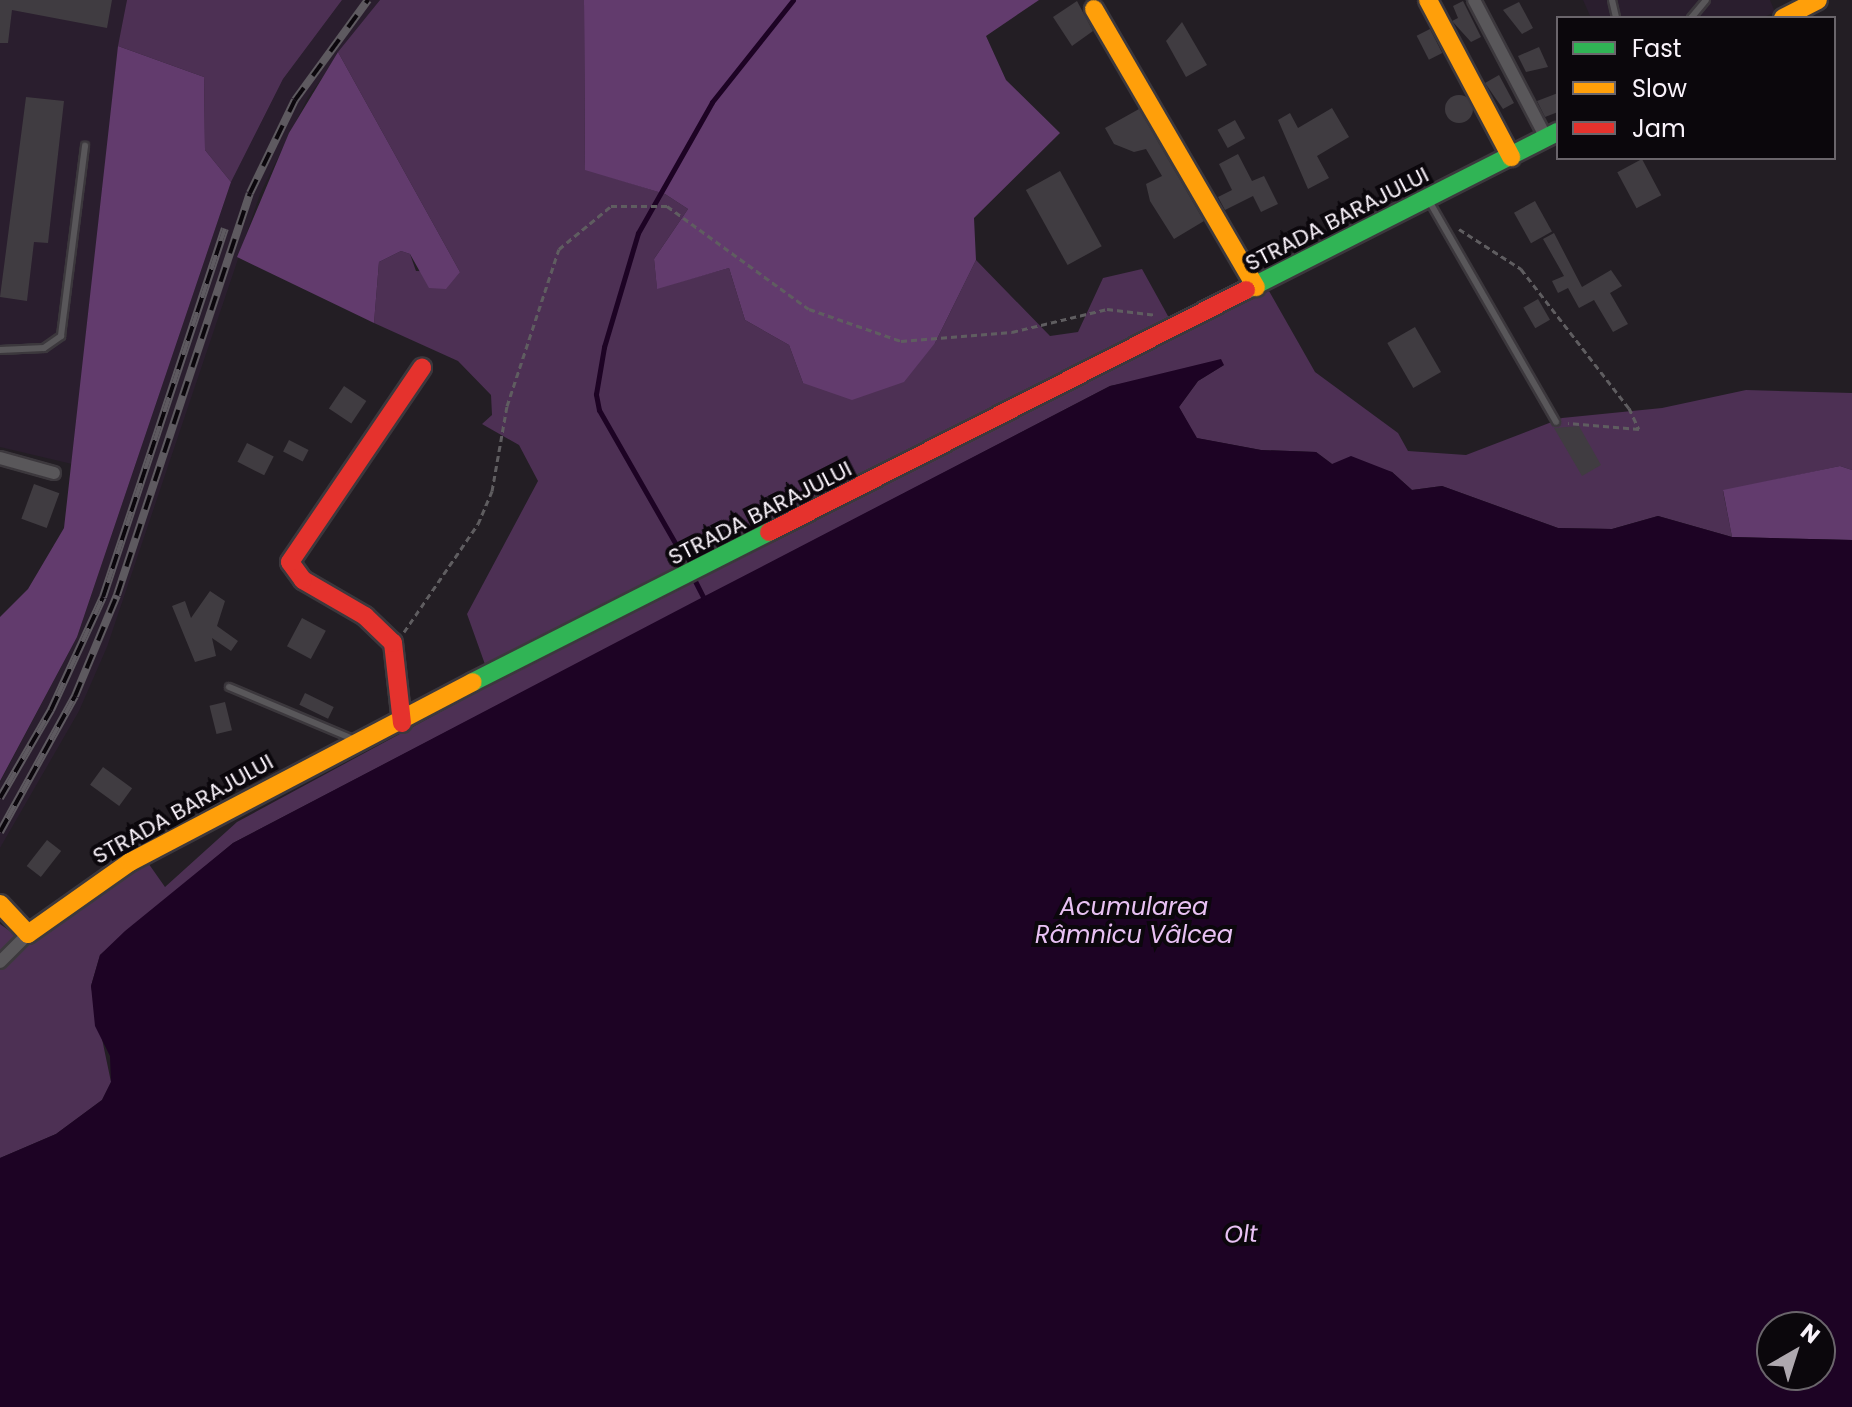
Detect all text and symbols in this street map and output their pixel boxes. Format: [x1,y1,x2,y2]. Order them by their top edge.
legend [1556,16,1836,160]
text: Fast [1632,32,1682,65]
text: Slow [1632,72,1687,105]
text: Jam [1632,112,1686,145]
street label: STRADA BARAJULUI [1241,161,1433,277]
street label: STRADA BARAJULUI [664,455,856,571]
street label: STRADA BARAJULUI [88,748,278,870]
water label: Acumularea Râmnicu Vâlcea [1035,893,1233,949]
water label: Olt [1224,1219,1258,1249]
north arrow [1756,1311,1836,1391]
text: N [1794,1316,1826,1351]

